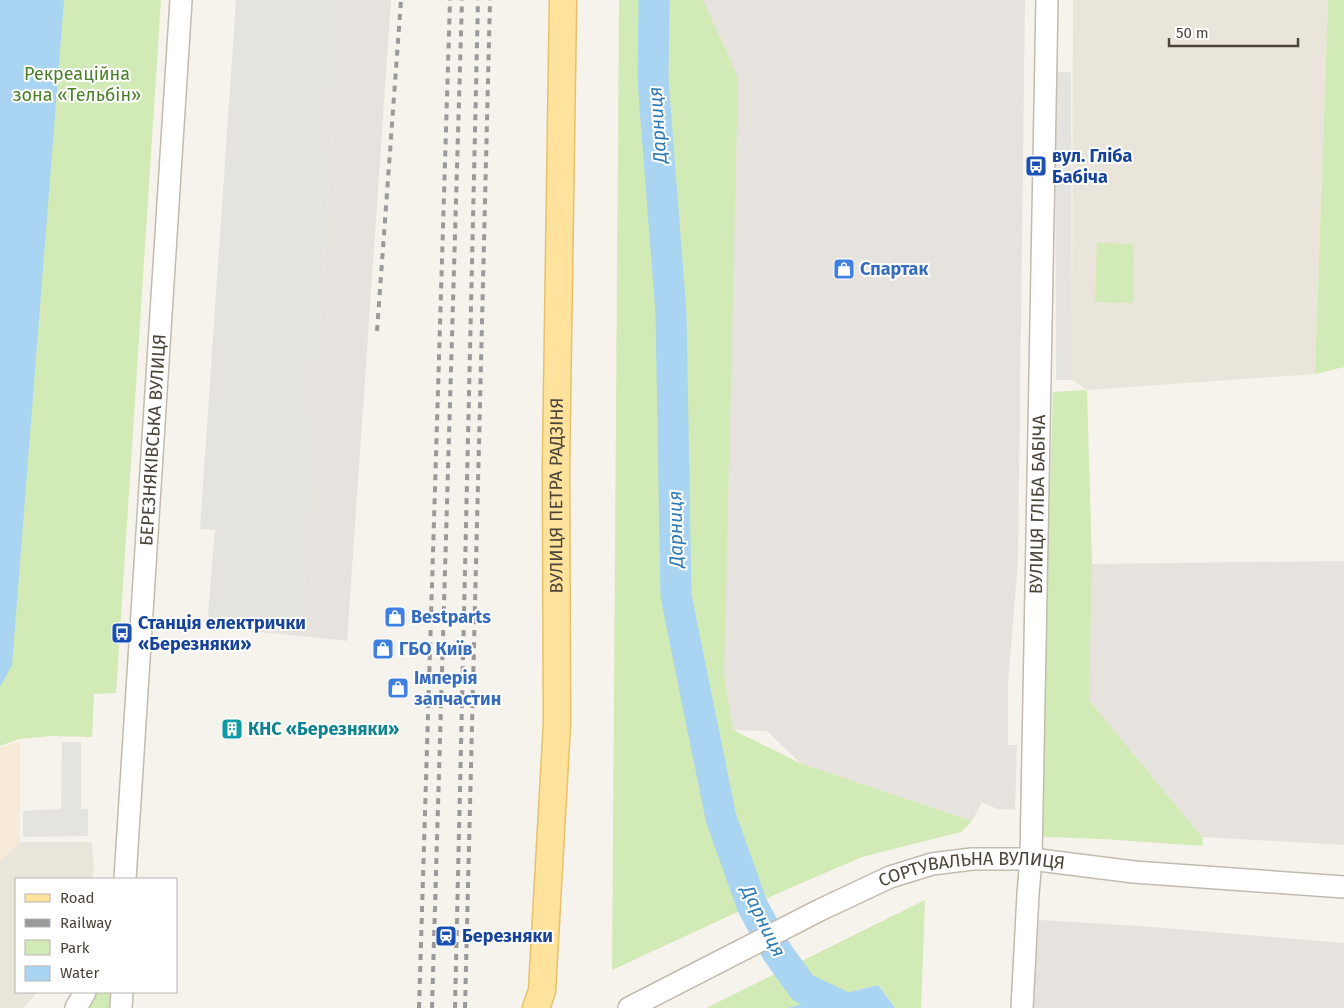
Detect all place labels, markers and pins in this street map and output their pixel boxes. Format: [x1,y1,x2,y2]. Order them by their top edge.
place label: вул. Гліба Бабіча [1052,145,1132,188]
bus stop icon: вул. Гліба Бабіча [1024,154,1048,178]
shop icon: Спартак [832,257,856,281]
place label: Спартак [860,258,928,280]
shop icon: Bestparts [383,605,407,629]
place label: Bestparts [411,606,491,628]
place label: Станція електрички «Березняки» [138,612,306,655]
bus stop icon: Станція електрички «Березняки» [110,621,134,645]
shop icon: ГБО Київ [371,637,395,661]
place label: ГБО Київ [399,638,473,660]
place label: Імперія запчастин [414,667,501,710]
shop icon: Імперія запчастин [386,676,410,700]
building icon: КНС «Березняки» [220,717,244,741]
place label: КНС «Березняки» [248,718,399,740]
station icon: Березняки [434,924,458,948]
place label: Березняки [462,925,553,947]

